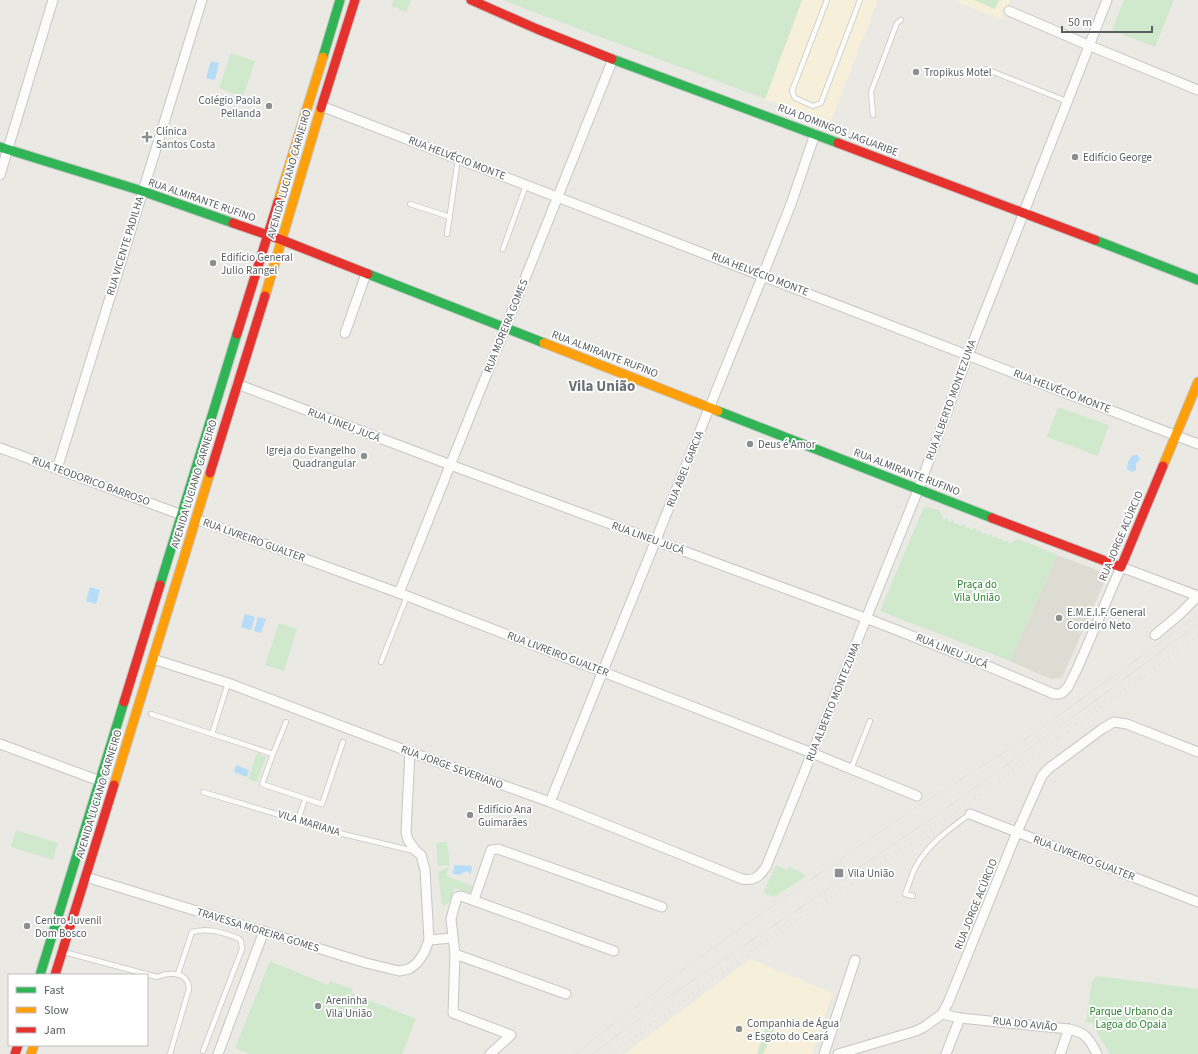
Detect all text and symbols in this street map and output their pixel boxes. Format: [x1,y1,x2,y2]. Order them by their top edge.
scale bar [1062,8,1152,34]
text: 50 m [1068,14,1092,31]
place label: Tropikus Motel [924,65,992,80]
marker: Tropikus Motel [911,67,921,77]
place label: Colégio Paola Pellanda [199,93,261,121]
street label: RUA DOMINGOS JAGUARIBE [776,100,901,160]
marker: Colégio Paola Pellanda [264,101,274,111]
street label: AVENIDA LUCIANO CARNEIRO [263,108,315,240]
place label: Clínica Santos Costa [156,124,215,152]
marker: Clínica Santos Costa [141,131,153,143]
street label: RUA HELVÉCIO MONTE [406,133,508,184]
place label: Edifício George [1083,150,1153,165]
marker: Edifício George [1070,152,1080,162]
street label: RUA ALMIRANTE RUFINO [146,175,258,225]
street label: RUA VICENTE PADILHA [103,195,147,297]
street label: RUA HELVÉCIO MONTE [709,249,811,300]
place label: Edifício General Julio Rangel [221,250,293,278]
marker: Edifício General Julio Rangel [208,258,218,268]
street label: RUA MOREIRA GOMES [480,277,532,375]
street label: RUA ALMIRANTE RUFINO [550,327,660,381]
street label: RUA ALBERTO MONTEZUMA [922,338,980,462]
street label: RUA HELVÉCIO MONTE [1011,366,1113,417]
district label: Vila União [568,376,635,397]
street label: RUA LINEU JUCÁ [306,404,382,446]
street label: AVENIDA LUCIANO CARNEIRO [167,418,221,550]
street label: RUA ABEL GARCIA [663,428,707,509]
place label: Deus é Amor [758,437,816,452]
marker: Deus é Amor [745,439,755,449]
place label: Igreja do Evangelho Quadrangular [266,443,356,471]
street label: RUA ALMIRANTE RUFINO [852,445,962,499]
marker: Igreja do Evangelho Quadrangular [359,451,369,461]
street label: RUA TEODORICO BARROSO [30,453,152,509]
street label: RUA JORGE ACÚRCIO [1095,489,1147,583]
street label: RUA LIVREIRO GUALTER [201,515,307,565]
street label: RUA LINEU JUCÁ [610,518,686,558]
park label: Praça do Vila União [954,577,1000,605]
place label: E.M.E.I.F. General Cordeiro Neto [1067,605,1146,633]
marker: E.M.E.I.F. General Cordeiro Neto [1054,613,1064,623]
street label: RUA LIVREIRO GUALTER [505,628,611,680]
street label: RUA LINEU JUCÁ [914,630,990,672]
street label: RUA ALBERTO MONTEZUMA [802,640,864,764]
street label: AVENIDA LUCIANO CARNEIRO [72,728,126,860]
street label: RUA JORGE SEVERIANO [399,742,505,792]
place label: Edifício Ana Guimarães [478,802,532,830]
street label: VILA MARIANA [276,806,342,840]
marker: Edifício Ana Guimarães [465,810,475,820]
street label: RUA LIVREIRO GUALTER [1031,832,1137,884]
street label: RUA JORGE ACÚRCIO [951,856,1001,952]
place label: Vila União [848,866,894,881]
marker: Vila União [833,867,845,879]
street label: TRAVESSA MOREIRA GOMES [195,904,321,956]
place label: Centro Juvenil Dom Bosco [35,913,102,941]
marker: Centro Juvenil Dom Bosco [22,921,32,931]
legend [8,974,148,1046]
text: Fast [44,982,64,999]
place label: Areninha Vila União [326,993,372,1021]
marker: Areninha Vila União [313,1001,323,1011]
text: Slow [44,1002,69,1019]
park label: Parque Urbano da Lagoa do Opaia [1090,1004,1172,1032]
street label: RUA DO AVIÃO [992,1013,1058,1035]
place label: Companhia de Água e Esgoto do Ceará [747,1016,839,1044]
text: Jam [44,1022,66,1039]
marker: Companhia de Água e Esgoto do Ceará [734,1024,744,1034]

